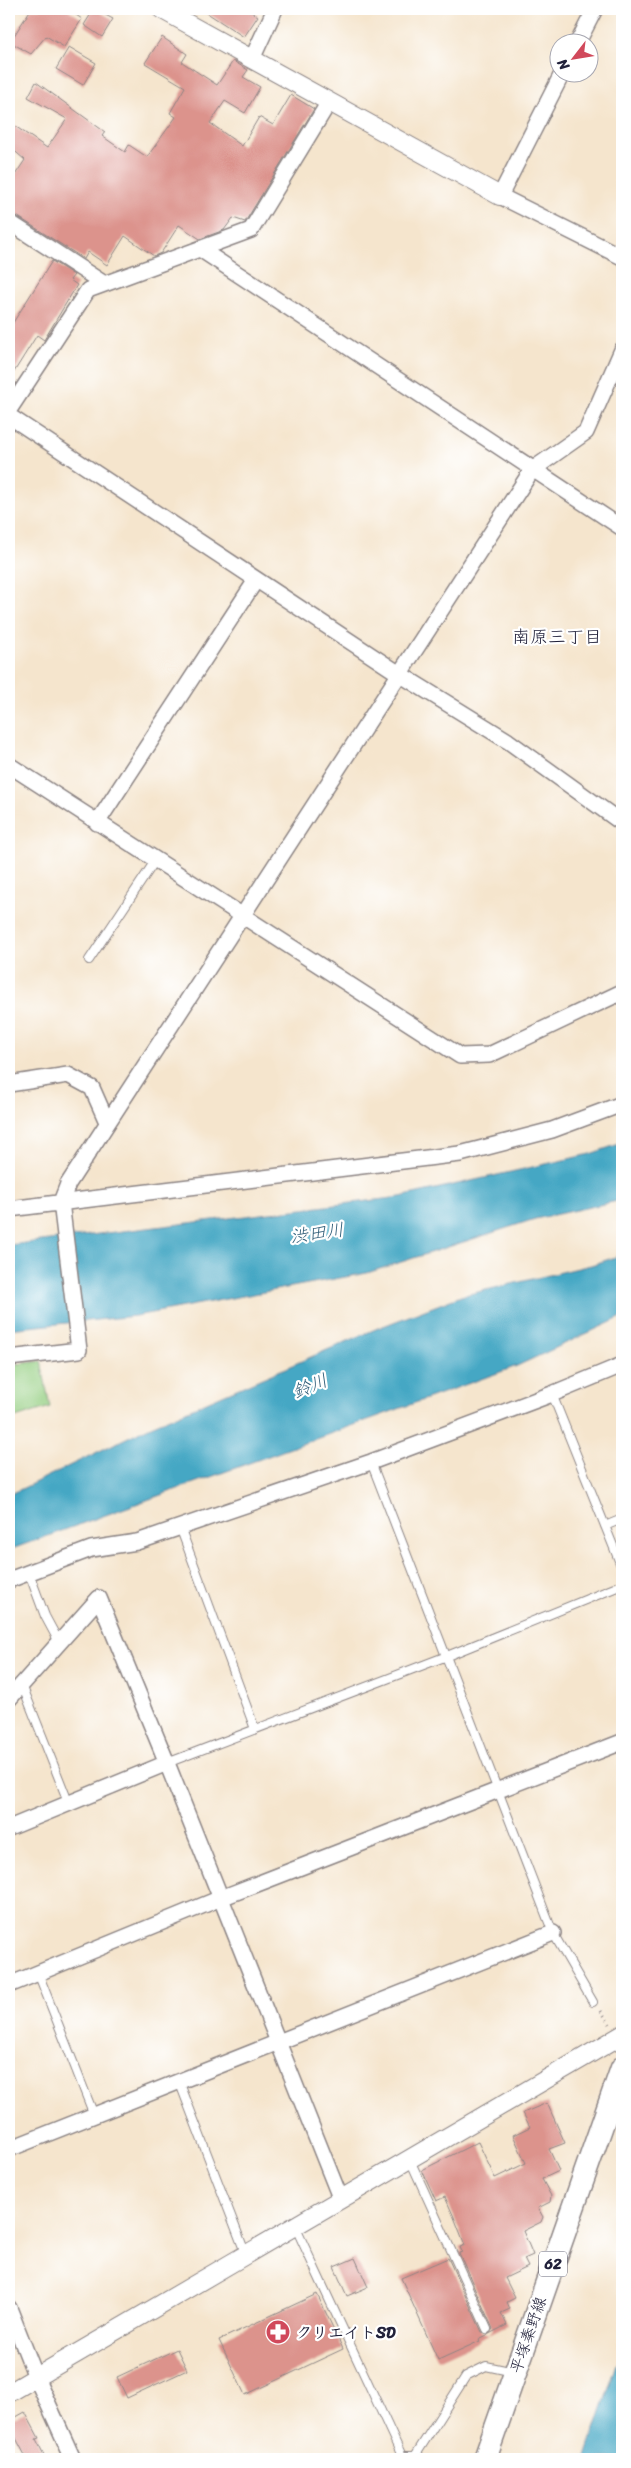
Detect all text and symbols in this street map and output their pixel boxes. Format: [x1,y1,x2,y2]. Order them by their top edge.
north arrow [548,32,598,82]
text: N [550,54,577,76]
district label: 南原三丁目 [512,621,602,653]
water label: 渋田川 [288,1213,346,1253]
water label: 鈴川 [287,1364,333,1408]
road number: 62 [539,2252,567,2276]
street label: 平塚秦野線 [501,2292,555,2378]
place label: クリエイトSD [296,2318,396,2347]
pharmacy icon: クリエイトSD [265,2319,291,2345]

